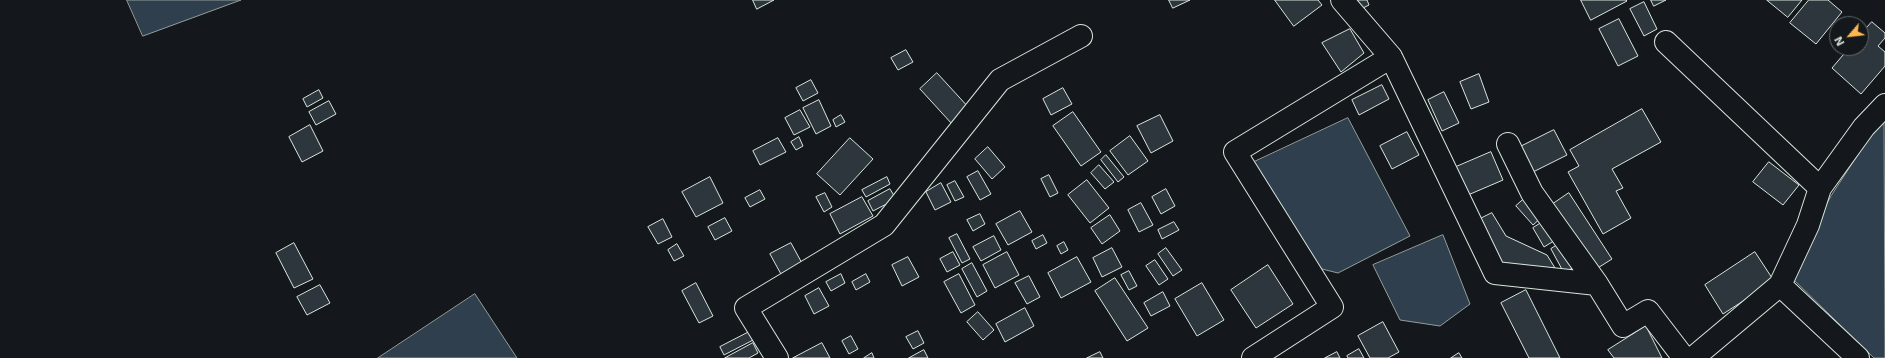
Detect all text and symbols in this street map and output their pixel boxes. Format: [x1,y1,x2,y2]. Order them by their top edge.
north arrow [1829,16,1869,56]
text: N [1831,34,1847,48]

